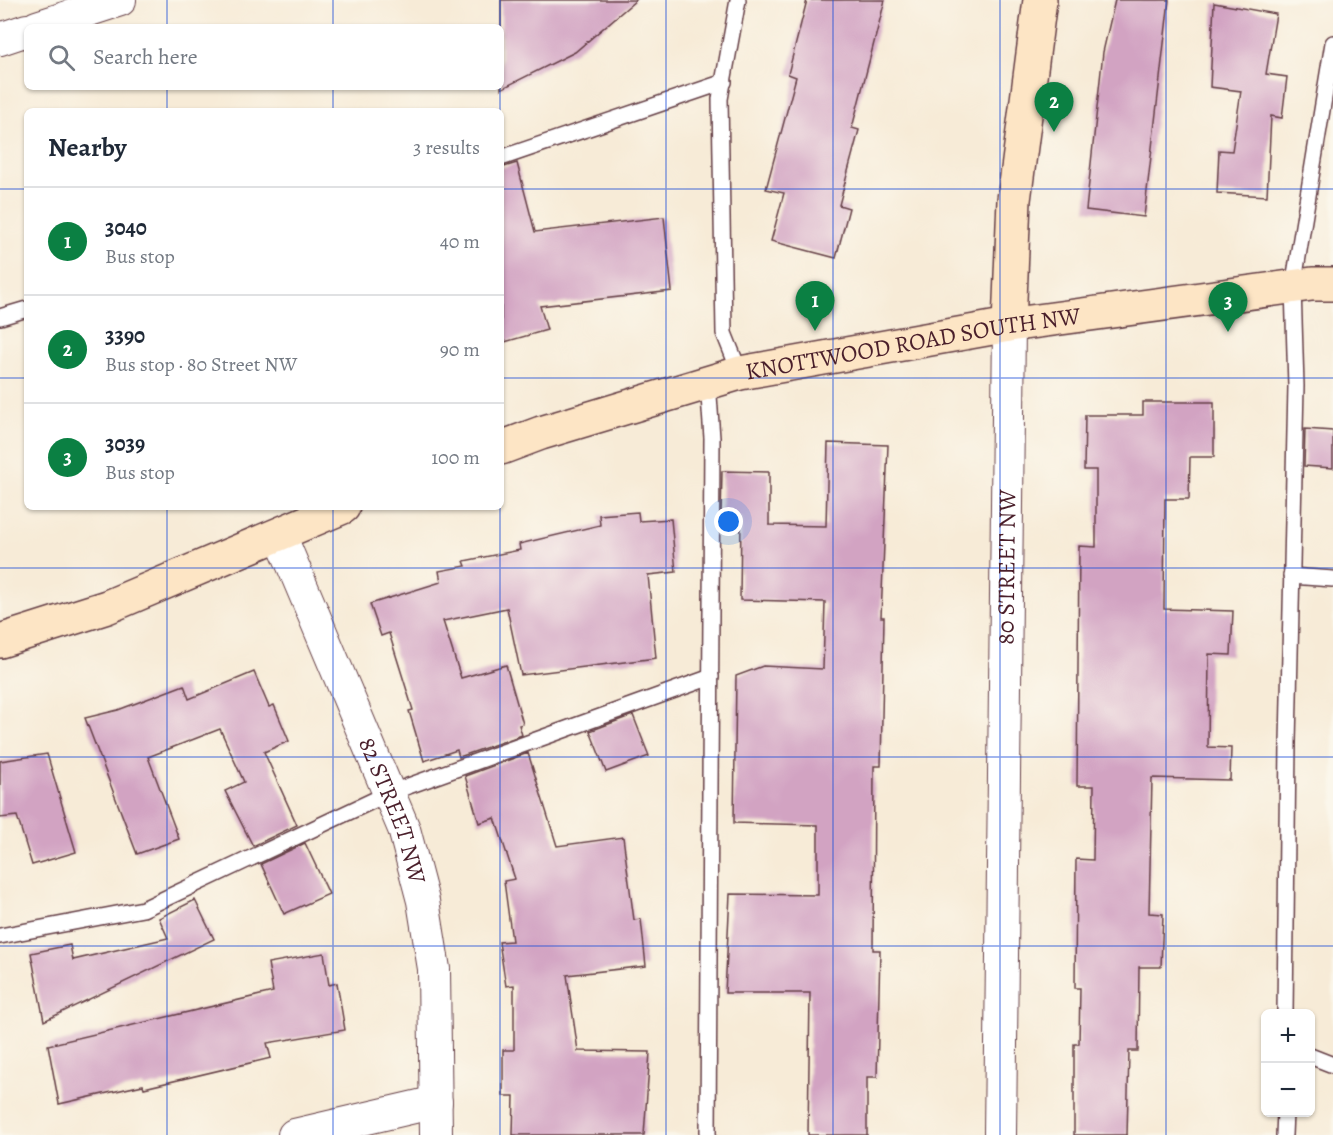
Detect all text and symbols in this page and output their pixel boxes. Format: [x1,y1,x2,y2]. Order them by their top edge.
search box [24,24,504,90]
icon: search [45,41,78,74]
text: Search here [93,42,198,72]
pin: 2 [1034,82,1074,132]
text: Nearby [48,130,127,165]
text: 3 results [413,134,480,161]
text: 3040 [105,213,147,243]
text: 1 [64,228,71,255]
text: 40 m [440,228,480,255]
text: Bus stop [105,243,175,270]
pin: 1 [796,282,834,331]
pin: 3 [1208,282,1248,332]
street label: KNOTTWOOD ROAD SOUTH NW [743,299,1083,388]
text: 3390 [105,321,145,351]
text: 2 [63,336,72,363]
text: 90 m [440,336,480,363]
text: Bus stop · 80 Street NW [105,351,297,378]
text: 3039 [105,429,145,459]
text: 3 [63,444,72,471]
text: 100 m [431,444,480,471]
text: Bus stop [105,459,175,486]
street label: 80 STREET NW [989,488,1023,645]
your location [714,507,743,536]
street label: 82 STREET NW [351,732,434,888]
map controls [1261,1009,1315,1117]
button: + [1261,1009,1315,1063]
button: − [1261,1063,1315,1117]

